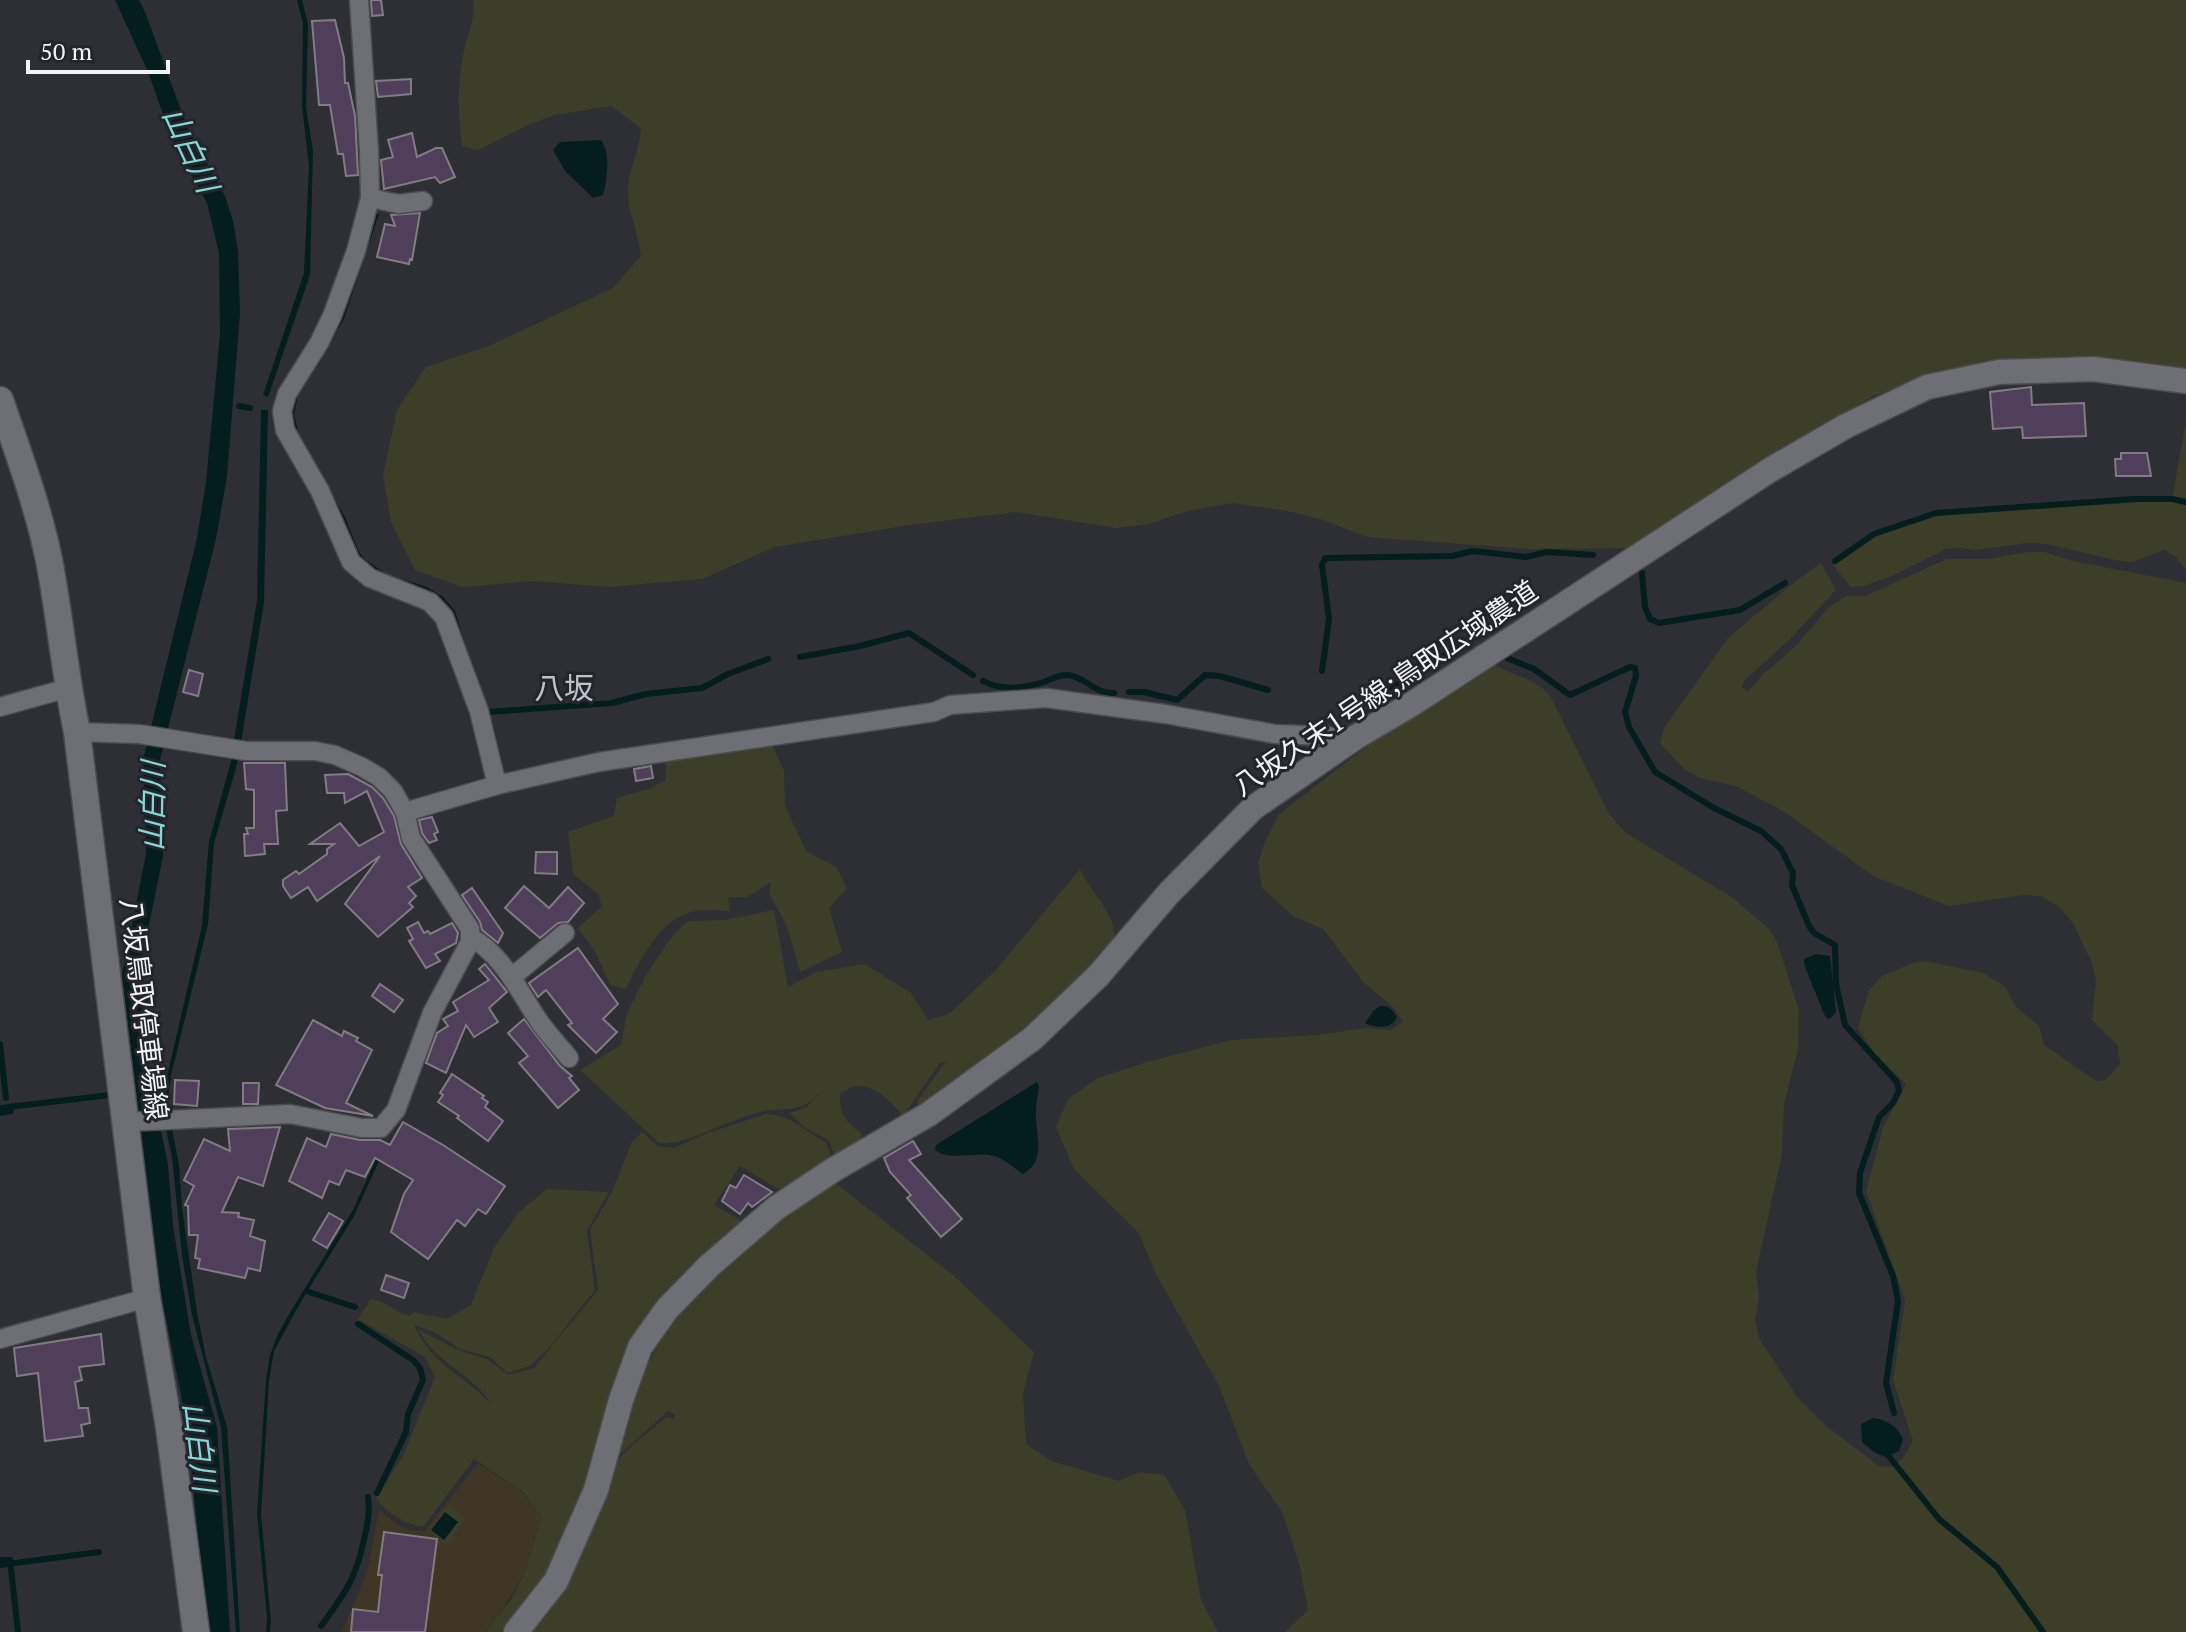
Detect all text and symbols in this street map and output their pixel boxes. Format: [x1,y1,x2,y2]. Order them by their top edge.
scale bar [28,24,168,74]
text: 50 m [40,35,92,67]
water label: 山白川 [154,100,229,202]
street label: 八坂久末1号線;鳥取広域農道 [1225,572,1544,804]
district label: 八坂 [534,668,594,708]
water label: 山白川 [131,758,173,851]
street label: 八坂鳥取停車場線 [112,896,177,1122]
water label: 山白川 [175,1400,226,1497]

